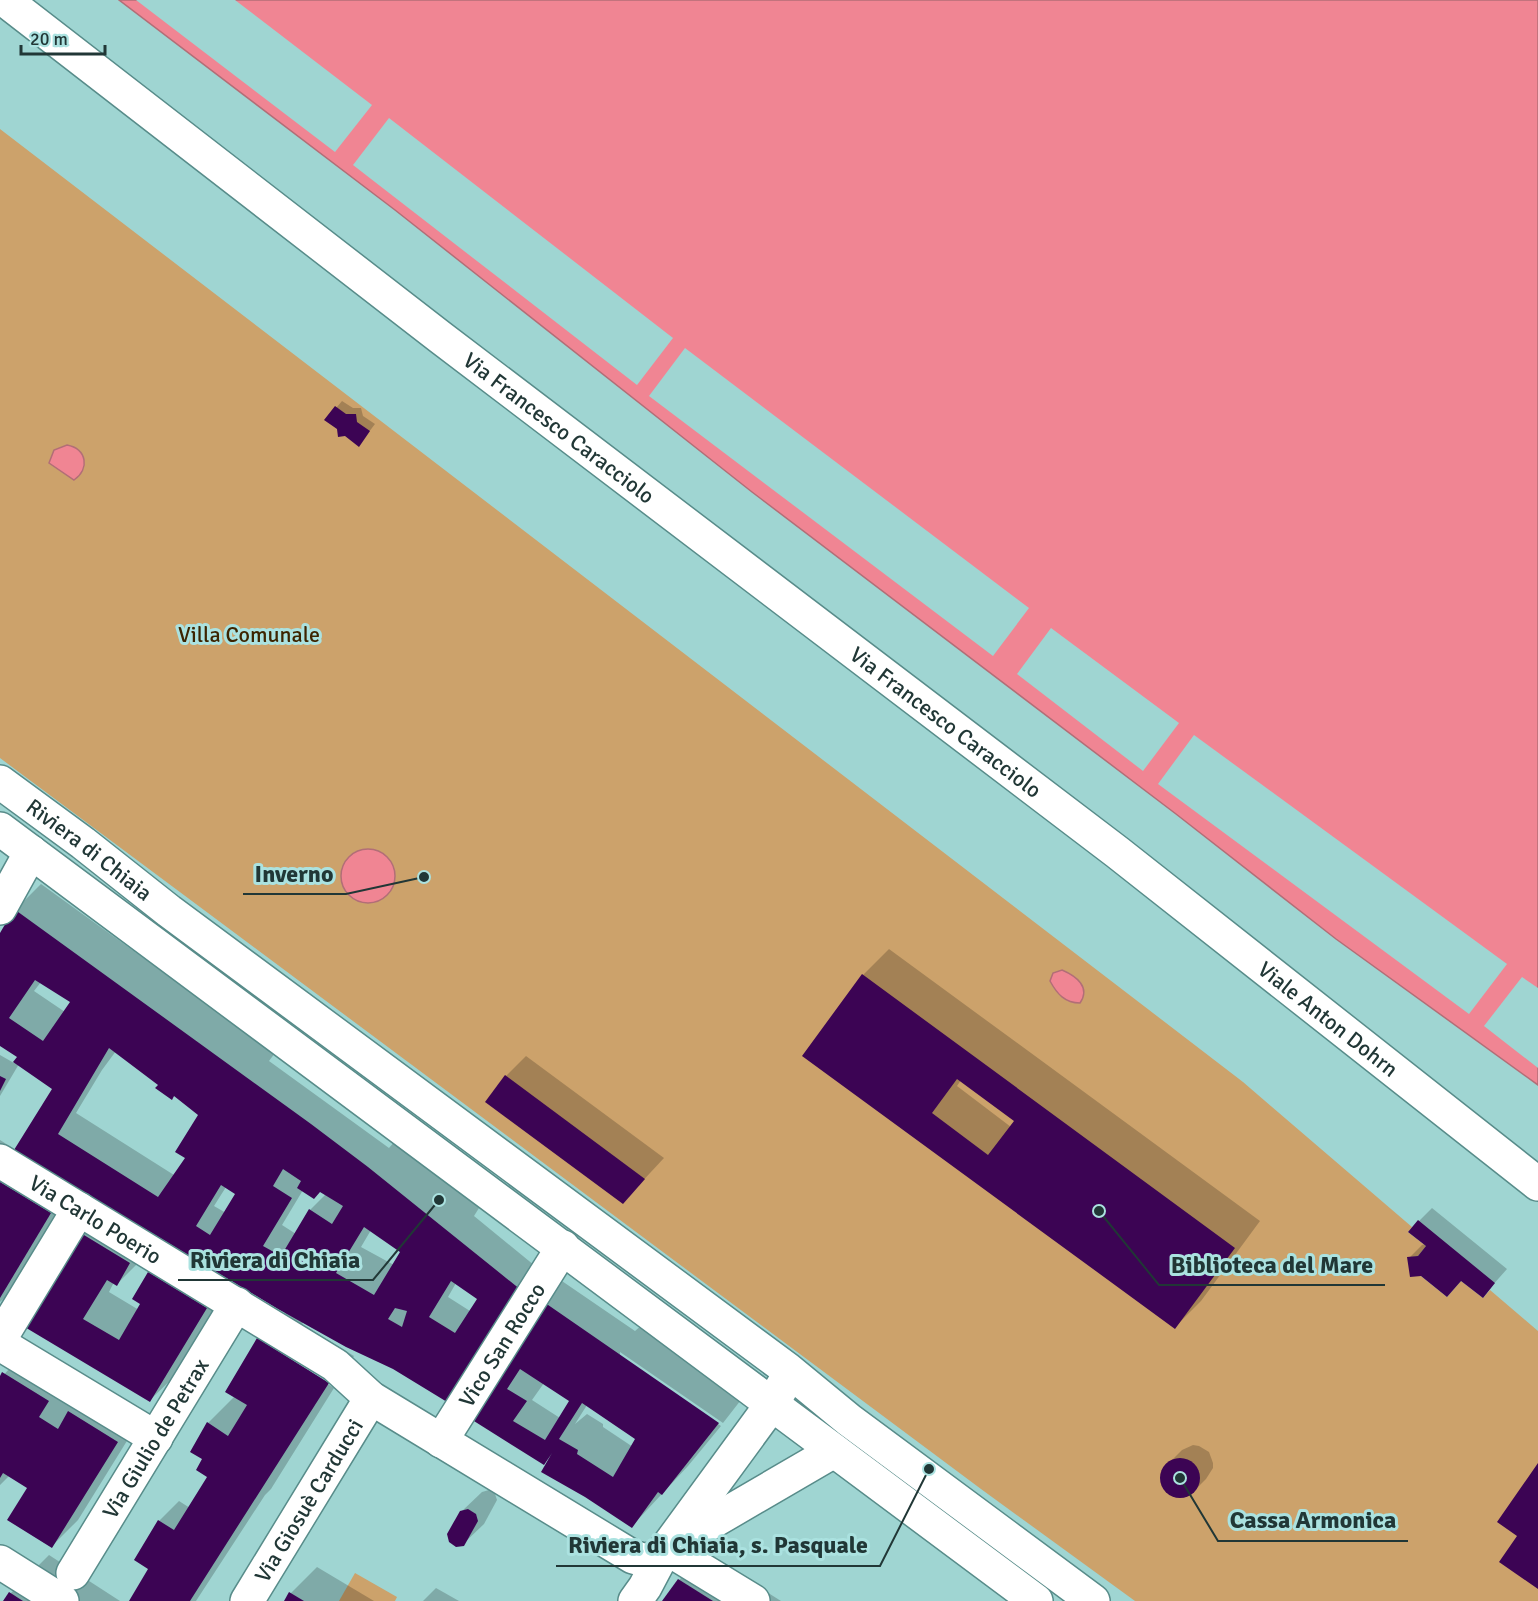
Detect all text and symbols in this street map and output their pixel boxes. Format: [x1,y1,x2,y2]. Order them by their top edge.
scale bar [21,18,105,56]
text: 20 m [30,28,68,50]
street label: Via Francesco Caracciolo [458,346,660,509]
park label: Villa Comunale [178,621,320,648]
street label: Via Francesco Caracciolo [845,640,1047,803]
street label: Riviera di Chiaia [21,793,158,906]
callout: Inverno [243,852,346,894]
text: Inverno [255,859,333,889]
street label: Viale Anton Dohrn [1253,955,1404,1082]
street label: Via Carlo Poerio [25,1169,167,1270]
callout: Riviera di Chiaia [178,1238,373,1280]
callout: Biblioteca del Mare [1159,1243,1385,1285]
text: Riviera di Chiaia [190,1245,360,1275]
text: Biblioteca del Mare [1171,1250,1373,1280]
street label: Vico San Rocco [453,1277,551,1412]
street label: Via Giulio de Petrax [96,1353,214,1523]
street label: Via Giosuè Carducci [248,1414,369,1587]
callout: Cassa Armonica [1218,1499,1408,1541]
text: Cassa Armonica [1230,1505,1396,1535]
callout: Riviera di Chiaia, s. Pasquale [556,1524,880,1566]
text: Riviera di Chiaia, s. Pasquale [568,1530,868,1560]

